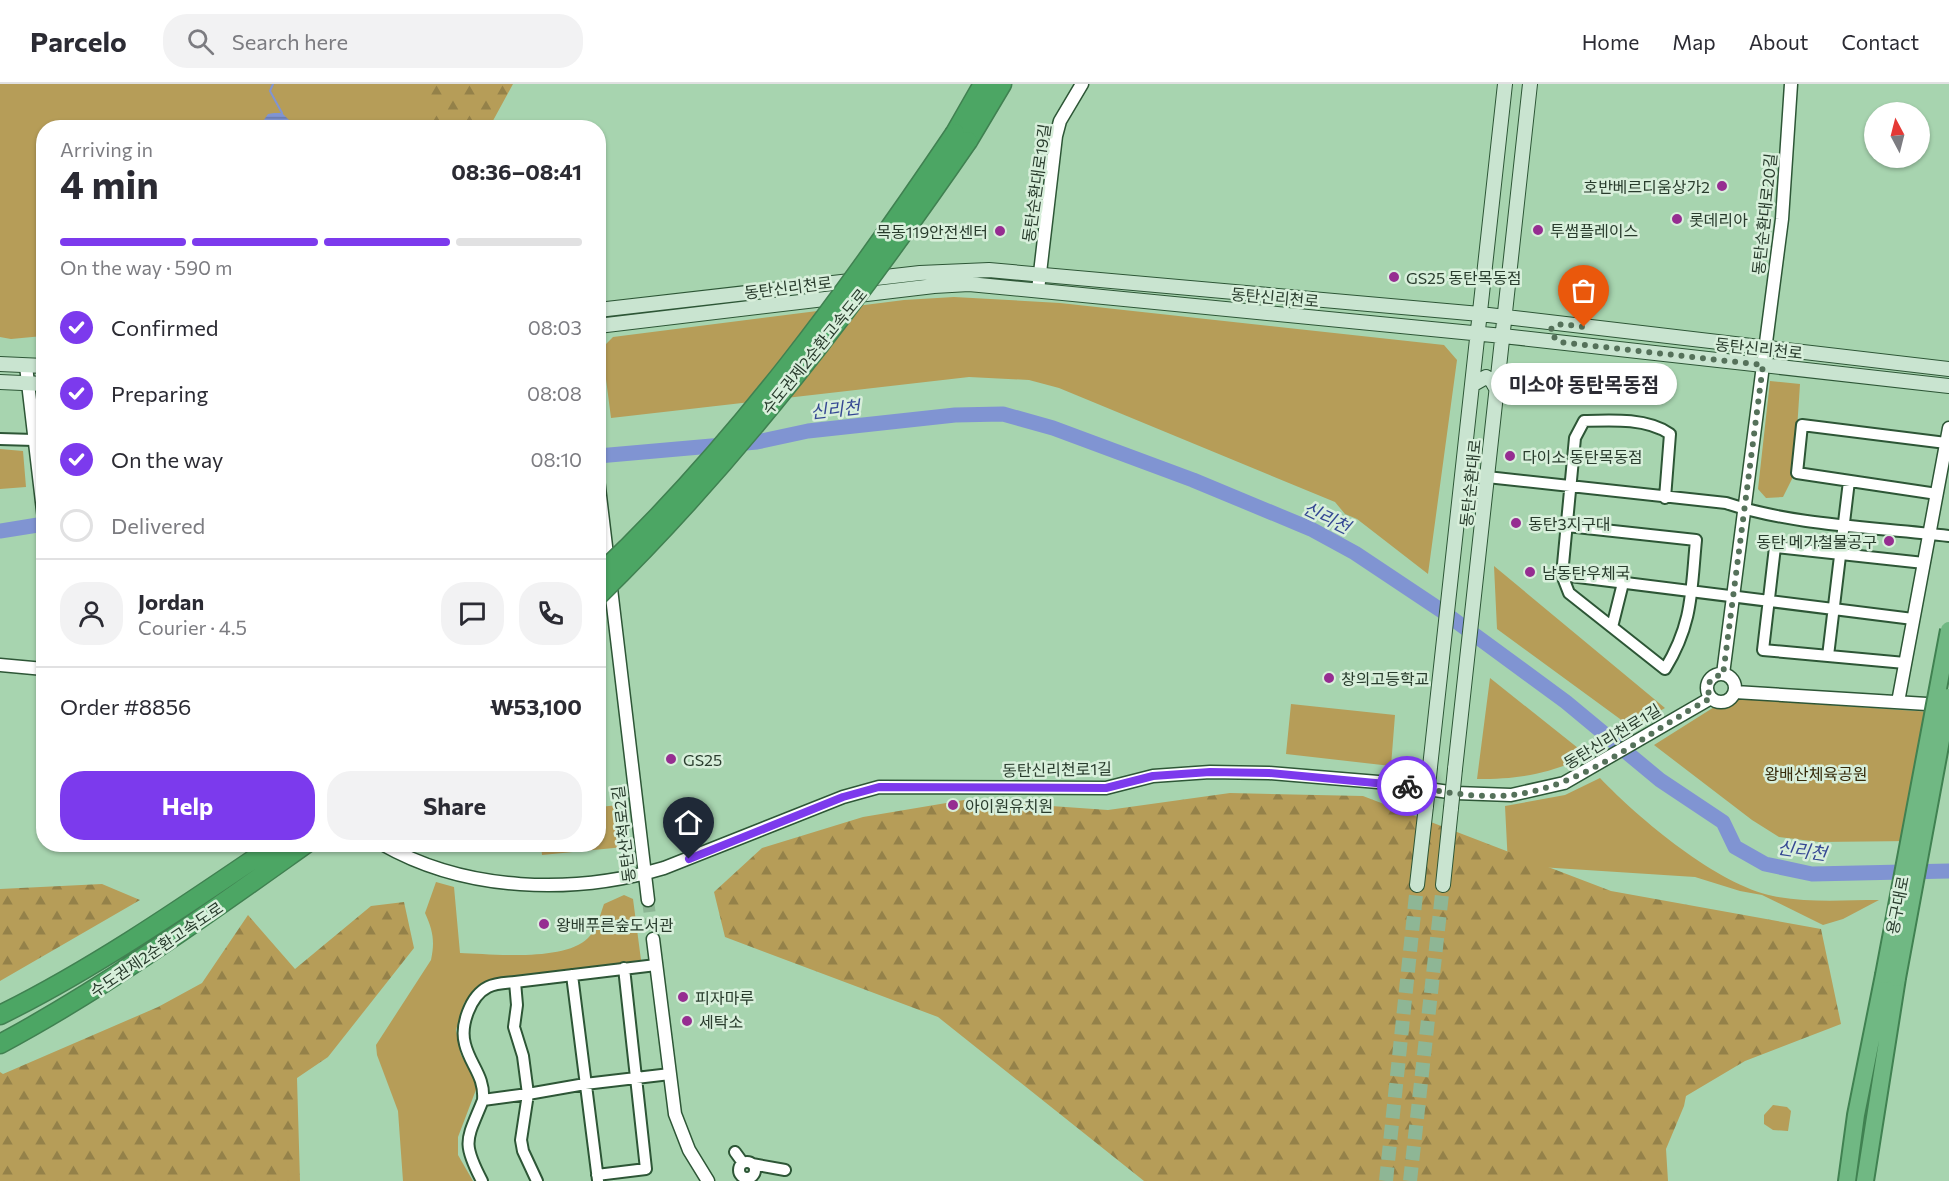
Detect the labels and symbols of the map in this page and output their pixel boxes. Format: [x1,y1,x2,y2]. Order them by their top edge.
north arrow [1864,102,1930,168]
street label: 동탄순환대로19길 [1018,122,1054,244]
street label: 동탄순환대로20길 [1748,152,1780,276]
place label: 호반베르디움상가2 [1583,177,1710,196]
marker: 호반베르디움상가2 [1715,179,1729,193]
place label: 롯데리아 [1689,210,1748,229]
marker: 롯데리아 [1670,212,1684,226]
place label: 투썸플레이스 [1550,221,1638,240]
place label: 목동119안전센터 [876,222,988,241]
marker: 투썸플레이스 [1531,223,1545,237]
marker: 목동119안전센터 [993,224,1007,238]
pin [1558,265,1609,327]
place label: GS25 동탄목동점 [1406,268,1522,287]
marker: GS25 동탄목동점 [1387,270,1401,284]
street label: 동탄신리천로 [743,272,833,302]
street label: 수도권제2순환고속도로 [758,284,871,418]
street label: 동탄신리천로 [1230,284,1320,310]
street label: 동탄신리천로 [1714,334,1804,362]
callout: 미소야 동탄목동점 [1491,363,1677,405]
water label: 신리천 [809,395,863,423]
street label: 동탄순환대로 [1456,438,1484,528]
place label: 다이소 동탄목동점 [1522,447,1643,466]
marker: 다이소 동탄목동점 [1503,449,1517,463]
water label: 신리천 [1300,496,1356,539]
place label: 동탄3지구대 [1528,514,1611,533]
marker: 동탄3지구대 [1509,516,1523,530]
place label: 동탄 메가철물공구 [1756,532,1877,551]
marker: 동탄 메가철물공구 [1882,534,1896,548]
place label: 남동탄우체국 [1542,563,1630,582]
marker: 남동탄우체국 [1523,565,1537,579]
place label: 창의고등학교 [1341,669,1429,688]
marker: 창의고등학교 [1322,671,1336,685]
street label: 동탄신리천로1길 [1560,700,1664,772]
place label: GS25 [683,750,722,769]
marker: GS25 [664,752,678,766]
courier [1377,756,1437,816]
street label: 동탄신리천로1길 [1002,759,1112,779]
park label: 왕배산체육공원 [1764,764,1868,783]
street label: 동탄산척로2길 [608,785,638,883]
place label: 아이원유치원 [965,796,1053,815]
pin [663,797,714,859]
marker: 아이원유치원 [946,798,960,812]
water label: 신리천 [1776,836,1831,865]
street label: 용구대로 [1882,874,1912,936]
street label: 수도권제2순환고속도로 [86,897,226,1001]
place label: 왕배푸른숲도서관 [556,915,674,934]
marker: 왕배푸른숲도서관 [537,917,551,931]
place label: 피자마루 [695,988,754,1007]
marker: 피자마루 [676,990,690,1004]
place label: 세탁소 [699,1012,743,1031]
marker: 세탁소 [680,1014,694,1028]

